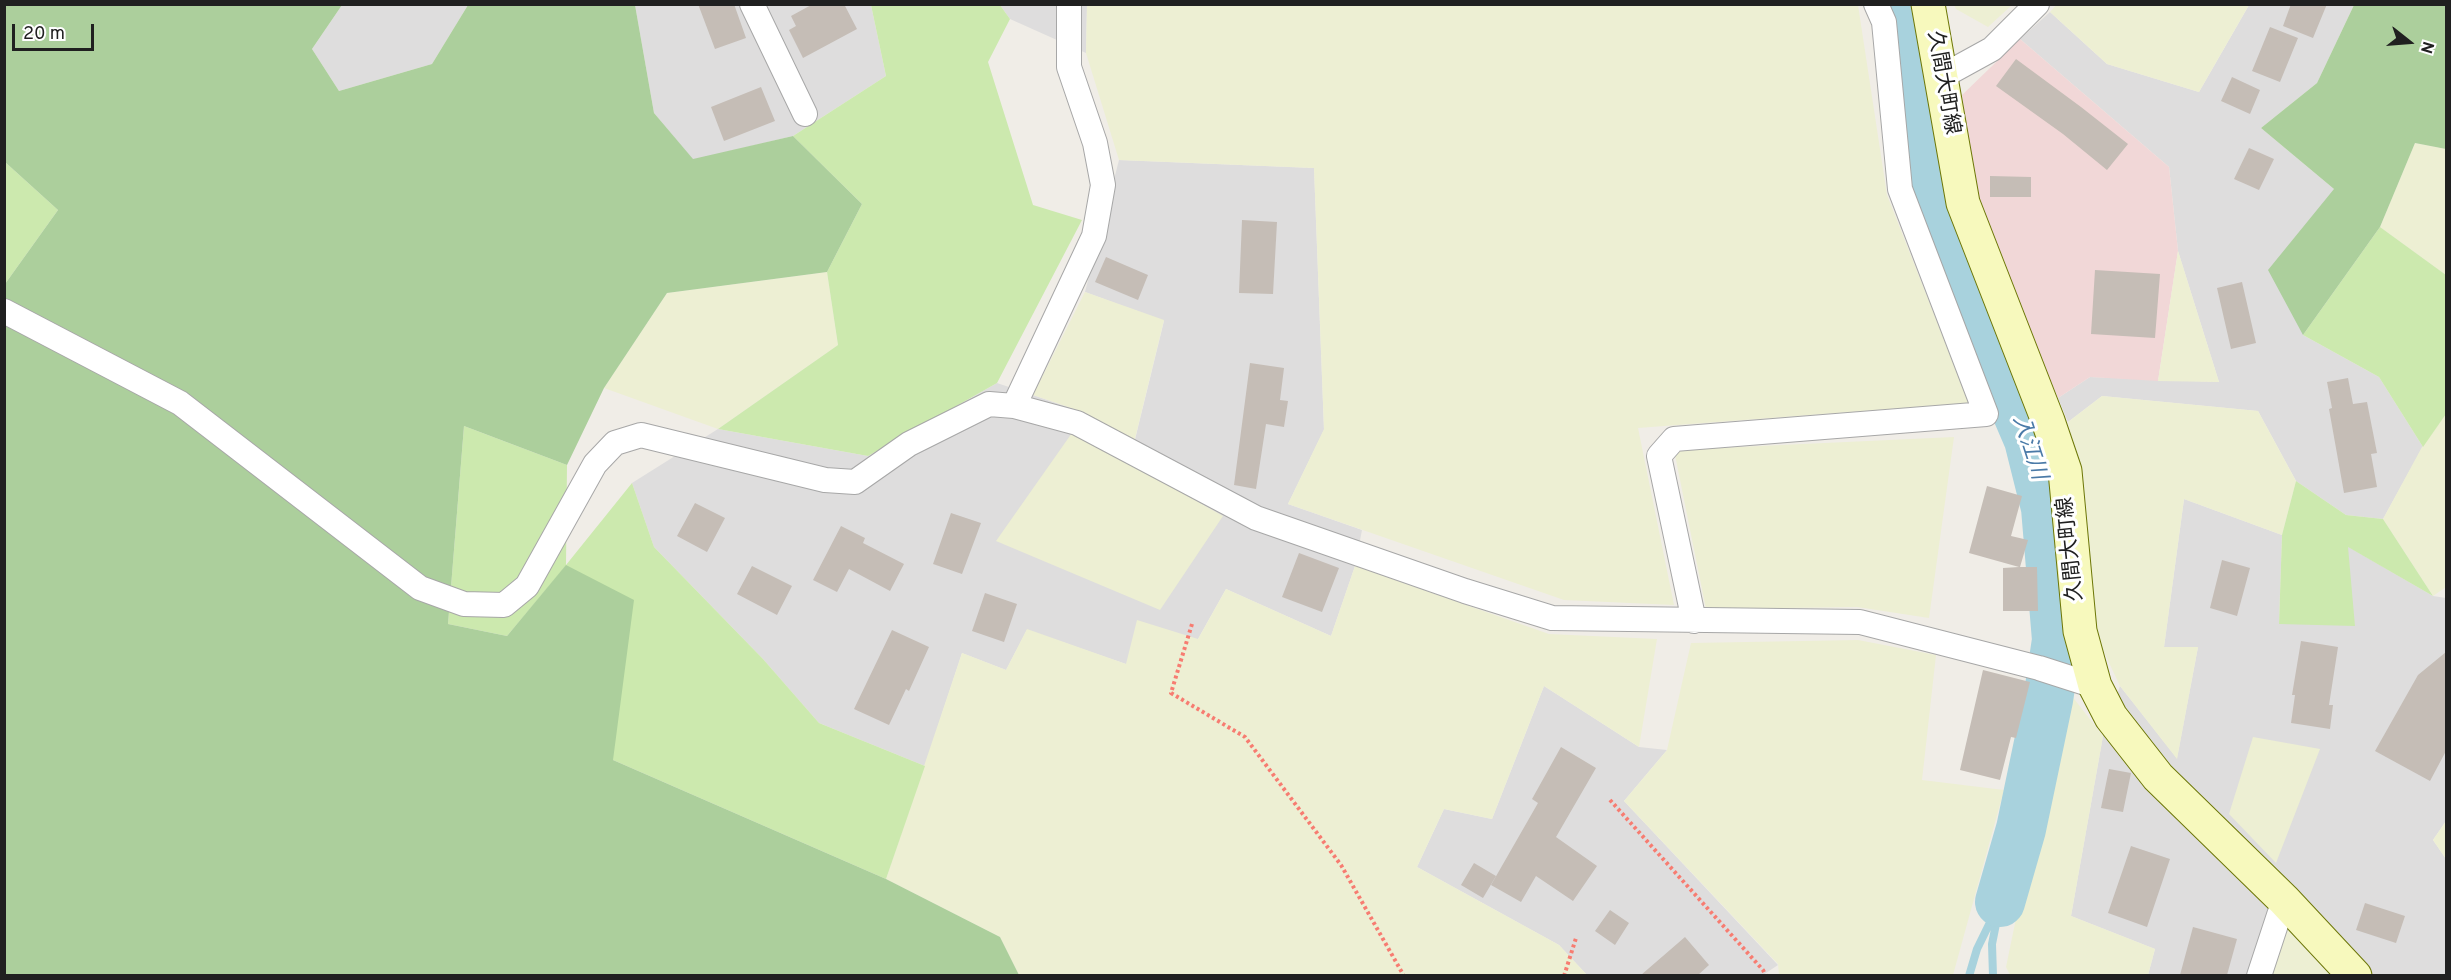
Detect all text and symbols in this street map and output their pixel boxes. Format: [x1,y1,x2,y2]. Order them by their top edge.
scale bar [15,12,98,50]
north arrow [2379,12,2439,72]
text: 20 m [23,23,65,46]
street label: 久間大町線 [1920,29,1964,137]
text: N [2415,39,2437,56]
water label: 入江川 [2005,413,2051,483]
street label: 久間大町線 [2054,495,2090,603]

